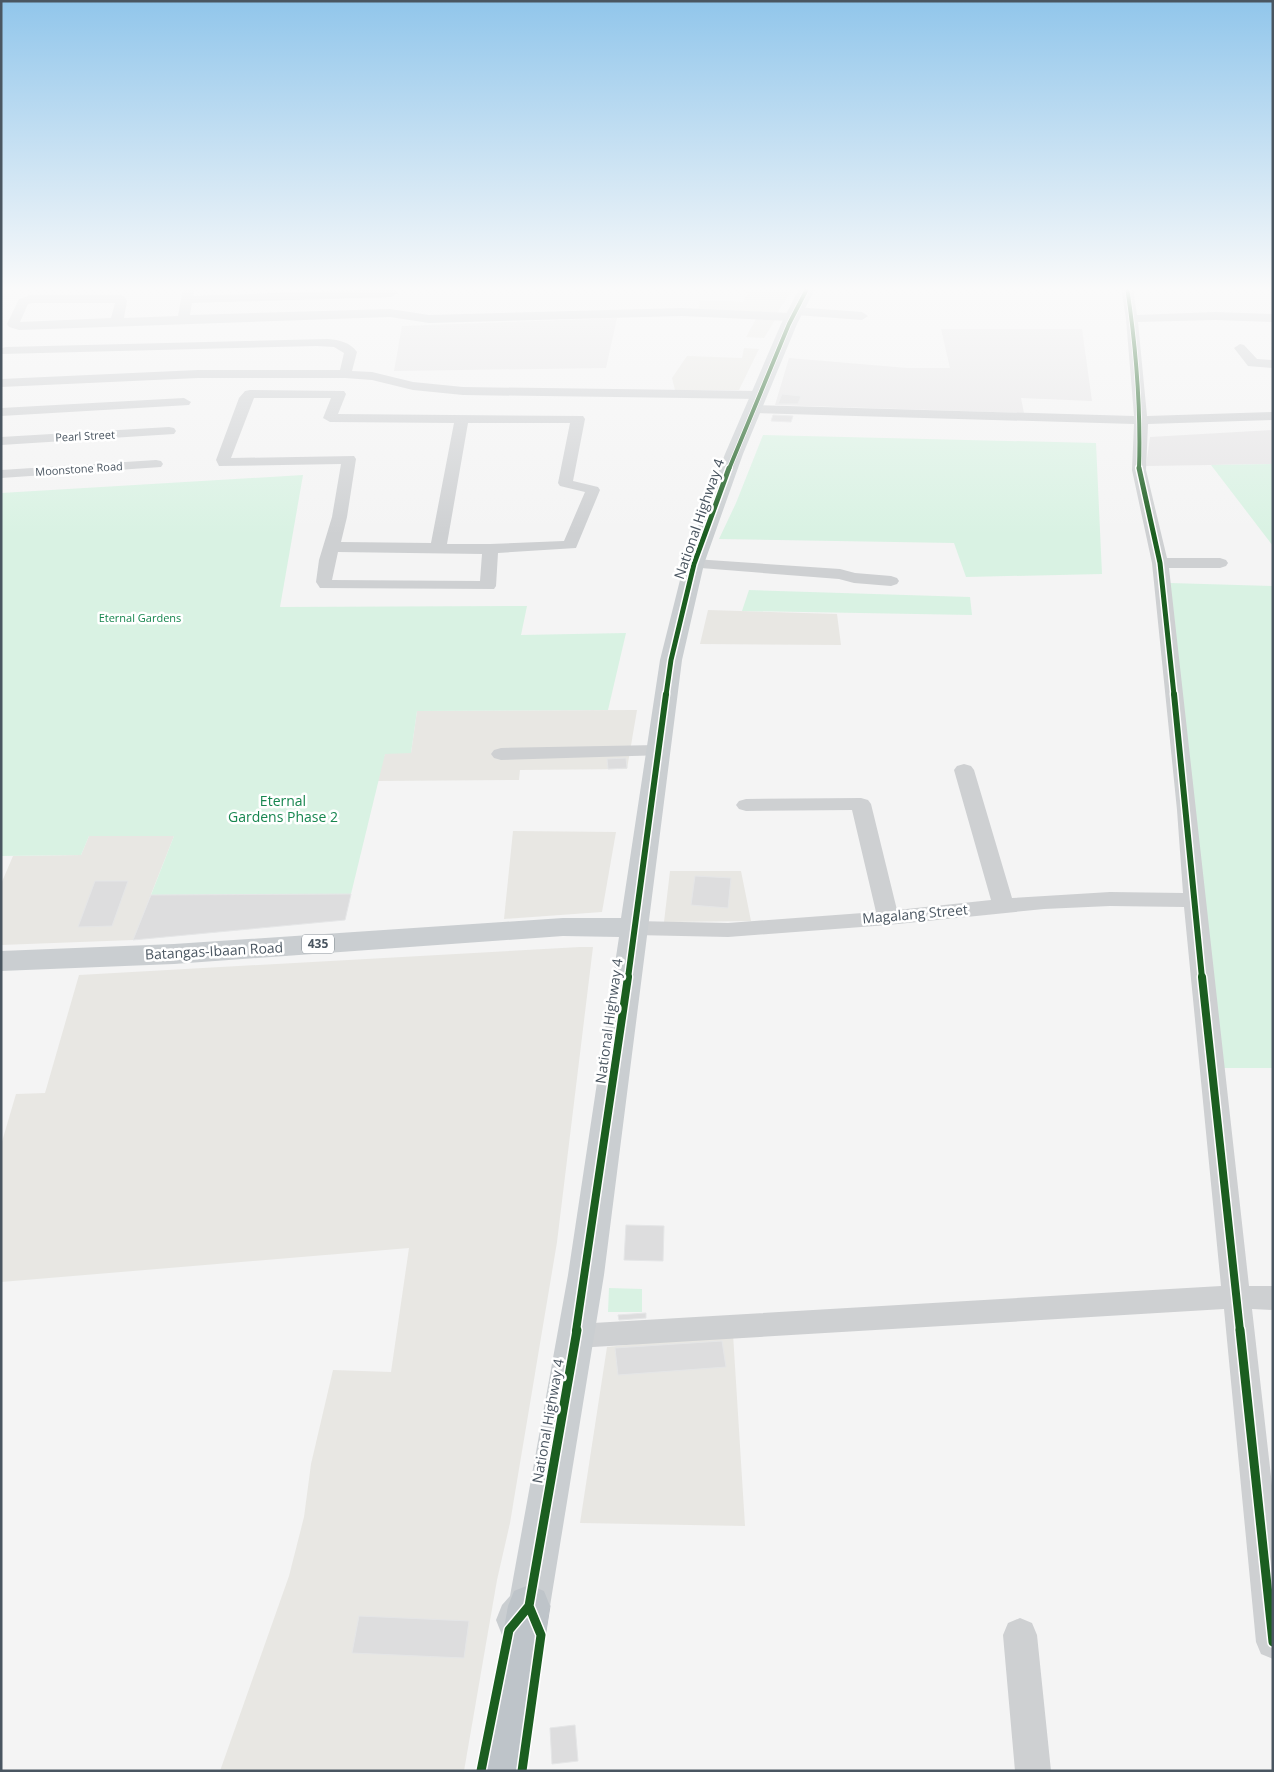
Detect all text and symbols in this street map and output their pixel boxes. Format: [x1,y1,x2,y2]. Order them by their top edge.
street label: Pearl Street [55,426,115,445]
street label: National Highway 4 [669,456,728,582]
street label: Moonstone Road [35,458,123,479]
park label: Eternal Gardens [99,610,181,625]
park label: Eternal Gardens Phase 2 [228,791,338,826]
street label: Magalang Street [861,899,969,928]
road number: 435 [302,934,334,954]
street label: Batangas-Ibaan Road [144,937,284,964]
street label: National Highway 4 [590,957,627,1085]
street label: National Highway 4 [527,1357,568,1485]

